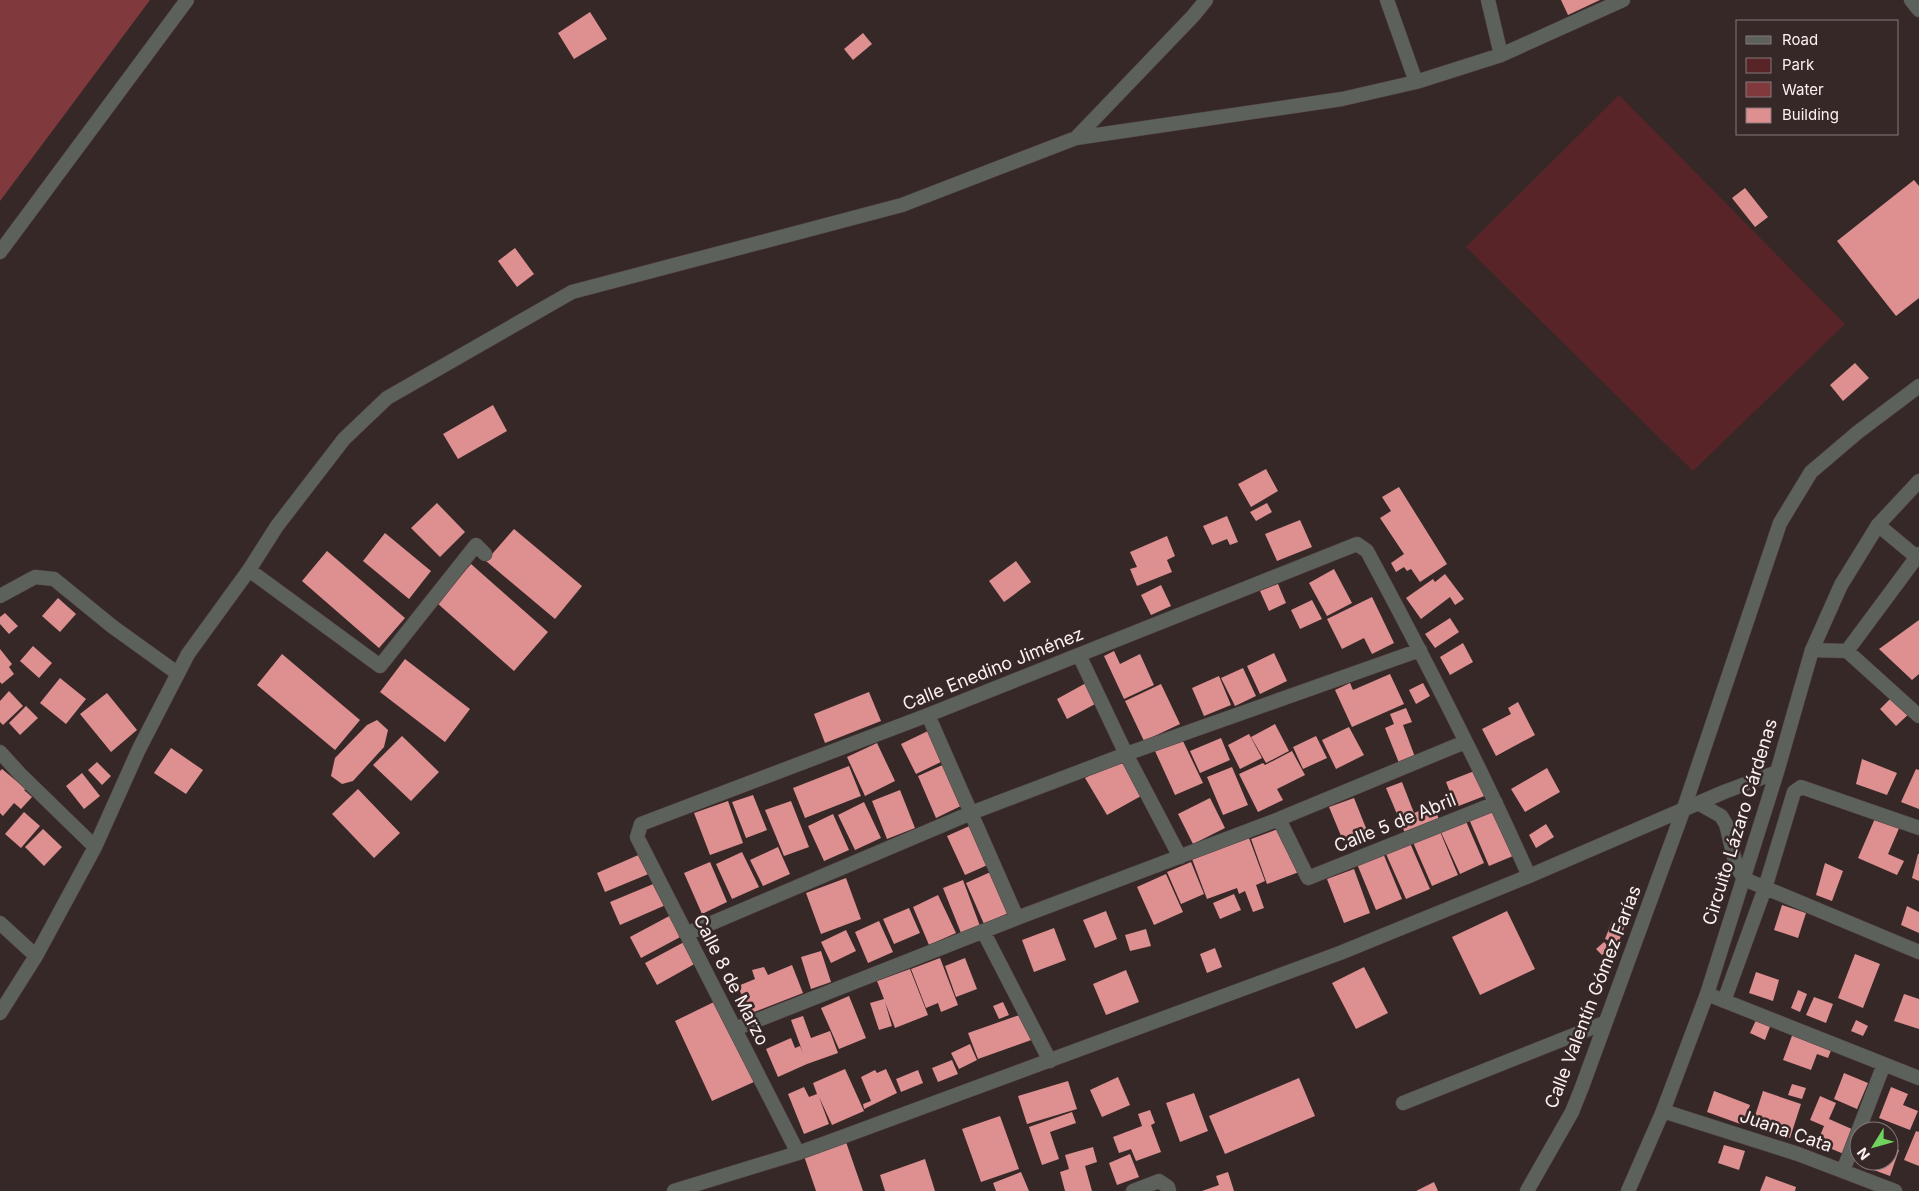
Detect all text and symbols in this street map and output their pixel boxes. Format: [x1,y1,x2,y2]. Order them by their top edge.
legend [1736,20,1899,135]
text: Road [1782,30,1818,49]
text: Park [1782,55,1815,74]
text: Water [1782,80,1824,99]
text: Building [1782,105,1839,124]
street label: Calle Enedino Jiménez [899,623,1086,714]
street label: Circuito Lázaro Cárdenas [1698,716,1781,928]
street label: Calle 5 de Abril [1331,789,1459,856]
street label: Calle Valentín Gómez Farías [1540,882,1645,1111]
street label: Calle 8 de Marzo [689,911,773,1049]
street label: Juana Cata [1737,1105,1835,1156]
north arrow [1849,1121,1899,1171]
text: N [1853,1145,1873,1164]

